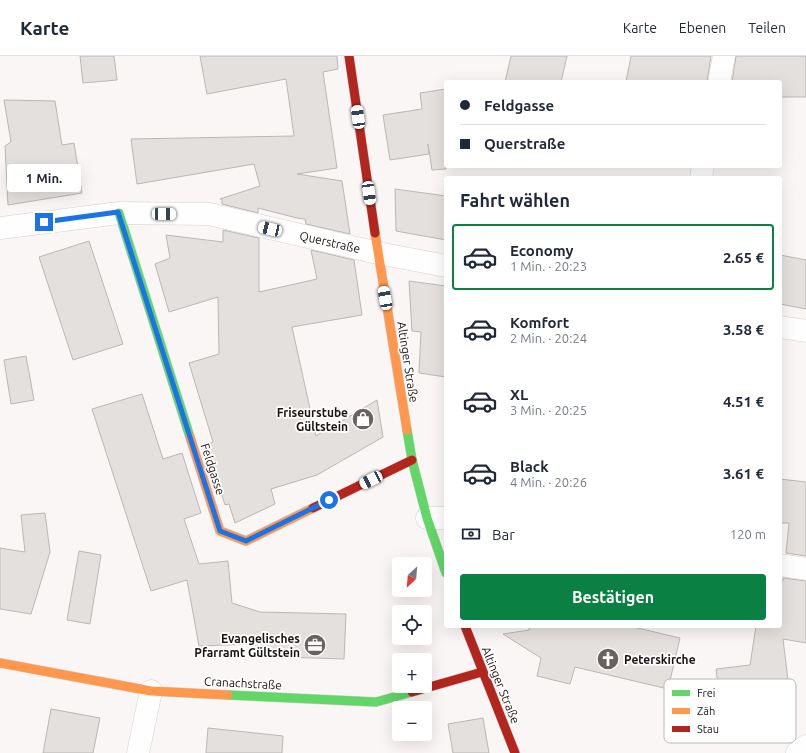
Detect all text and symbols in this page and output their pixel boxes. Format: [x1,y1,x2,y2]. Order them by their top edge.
text: Karte [20,17,69,39]
text: Karte [623,20,657,36]
text: Ebenen [679,20,726,36]
text: Teilen [748,20,786,36]
text: Feldgasse [484,97,554,114]
car [350,104,366,130]
text: Querstraße [484,135,565,152]
callout: 1 Min. [7,164,81,192]
text: 1 Min. [26,171,62,185]
car [361,180,377,206]
text: Fahrt wählen [460,190,570,210]
car [152,208,176,220]
route end [35,213,53,231]
car [257,220,283,238]
street label: Querstraße [298,229,362,255]
icon: car [462,239,498,275]
text: Economy [510,242,574,259]
text: 2.65 € [723,249,764,266]
text: 1 Min. · 20:23 [510,259,587,273]
car [377,285,393,311]
icon: car [462,311,498,347]
text: Komfort [510,314,569,331]
street label: Altinger Straße [395,321,421,403]
text: 3.58 € [723,321,764,338]
text: 2 Min. · 20:24 [510,331,587,345]
icon: car [462,383,498,419]
text: XL [510,386,528,403]
text: 4.51 € [723,393,764,410]
text: 3 Min. · 20:25 [510,403,587,417]
place label: Friseurstube Gültstein [277,406,348,433]
shop icon: Friseurstube Gültstein [350,406,376,432]
street label: Feldgasse [199,442,227,496]
icon: car [462,455,498,491]
text: Black [510,458,549,475]
text: 3.61 € [723,465,764,482]
car [358,469,384,491]
text: 4 Min. · 20:26 [510,475,587,489]
route start [320,491,338,509]
icon: cash [460,523,482,545]
text: Bar [492,526,515,543]
text: 120 m [730,527,766,541]
north arrow [392,557,432,597]
map controls [392,557,432,741]
button: Bestätigen [460,574,766,620]
button: locate [392,605,432,645]
place label: Evangelisches Pfarramt Gültstein [194,632,300,659]
office icon: Evangelisches Pfarramt Gültstein [302,632,328,658]
street label: Altinger Straße [480,645,522,725]
church icon: Peterskirche [595,646,621,672]
button: + [392,653,432,693]
place label: Peterskirche [624,653,696,666]
street label: Cranachstraße [204,674,282,692]
legend [664,679,796,743]
text: Frei [697,687,716,699]
button: − [392,701,432,741]
text: Zäh [697,705,715,717]
text: Stau [697,723,719,735]

